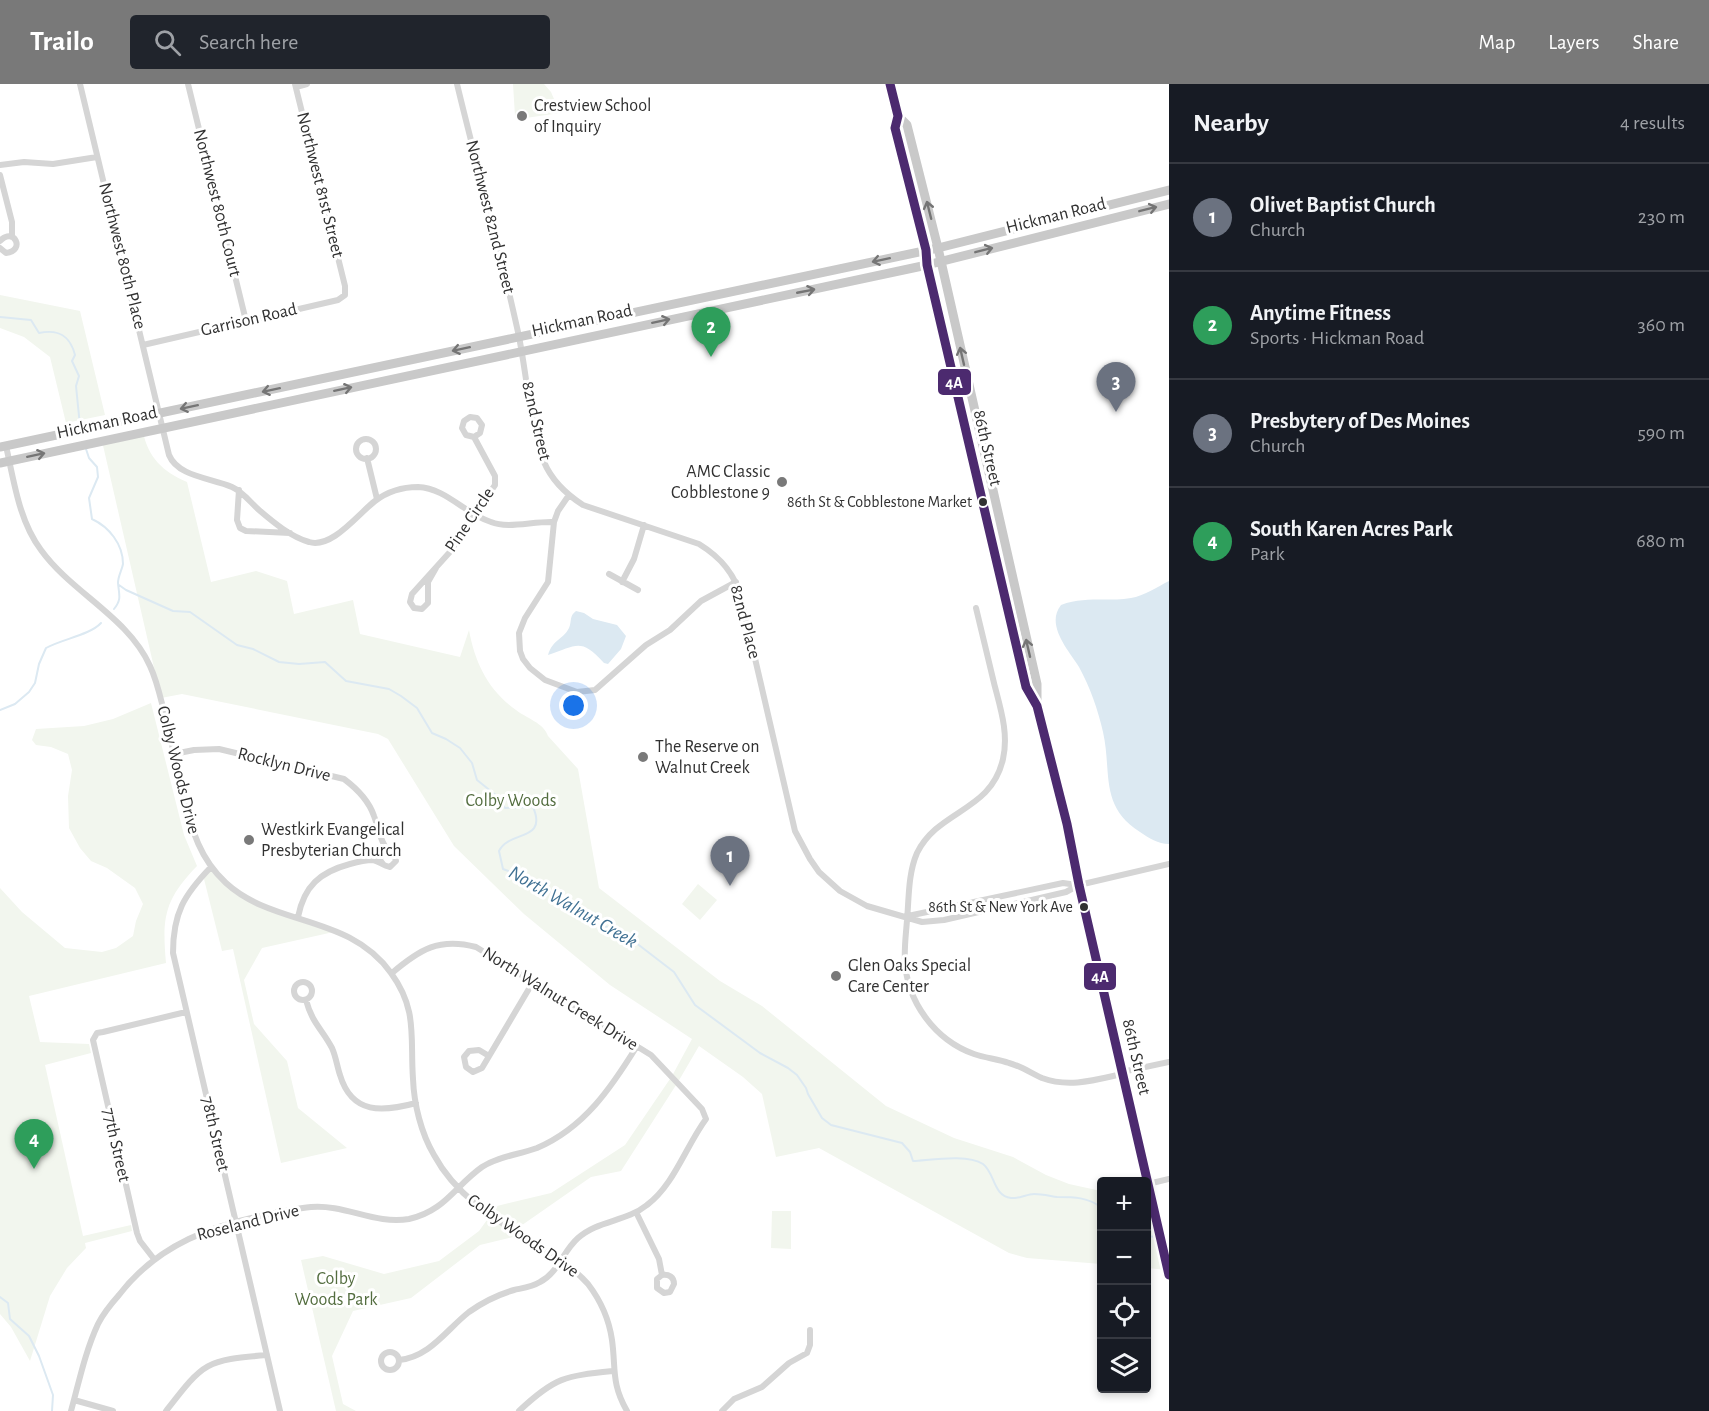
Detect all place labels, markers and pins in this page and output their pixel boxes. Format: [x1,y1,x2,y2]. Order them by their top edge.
place label: Crestview School of Inquiry [534,97,651,136]
marker: Crestview School of Inquiry [515,109,529,123]
pin: 2 [692,308,730,357]
pin: 3 [1096,362,1136,412]
place label: AMC Classic Cobblestone 9 [671,463,770,502]
marker: AMC Classic Cobblestone 9 [775,475,789,489]
place label: 86th St & Cobblestone Market [787,494,972,510]
marker: 86th St & Cobblestone Market [977,496,989,508]
place label: The Reserve on Walnut Creek [655,738,759,777]
marker: The Reserve on Walnut Creek [636,750,650,764]
place label: Westkirk Evangelical Presbyterian Church [261,821,405,860]
marker: Westkirk Evangelical Presbyterian Church [242,833,256,847]
pin: 1 [710,836,750,886]
place label: 86th St & New York Ave [928,899,1073,915]
marker: 86th St & New York Ave [1078,901,1090,913]
place label: Glen Oaks Special Care Center [848,957,971,996]
marker: Glen Oaks Special Care Center [829,969,843,983]
pin: 4 [15,1120,54,1169]

